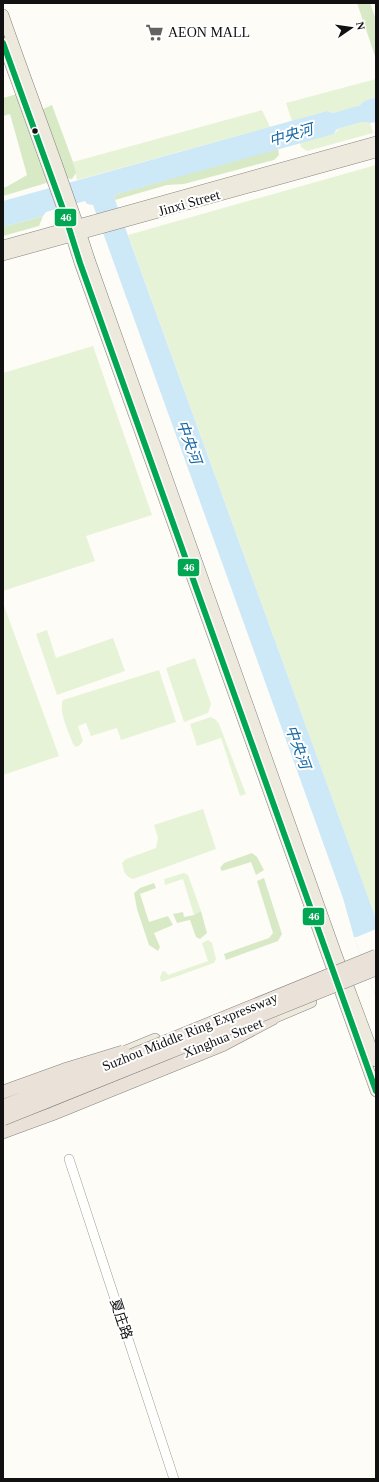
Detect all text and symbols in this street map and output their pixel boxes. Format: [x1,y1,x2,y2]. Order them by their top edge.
north arrow [331,8,371,48]
text: N [354,21,367,31]
supermarket icon: AEON MALL [145,22,165,42]
place label: AEON MALL [168,25,250,40]
water label: 中央河 [267,120,318,149]
unlabelled marker [30,126,40,136]
street label: Jinxi Street [156,187,222,219]
line badge: 46 [54,208,77,227]
text: 46 [61,211,72,223]
water label: 中央河 [174,418,205,469]
line badge: 46 [177,558,200,577]
text: 46 [184,561,195,573]
water label: 中央河 [283,723,314,774]
line badge: 46 [302,907,325,926]
text: 46 [309,910,320,922]
street label: Suzhou Middle Ring Expressway [100,990,280,1074]
street label: Xinghua Street [181,1015,265,1061]
street label: 夏庄路 [107,1297,135,1341]

